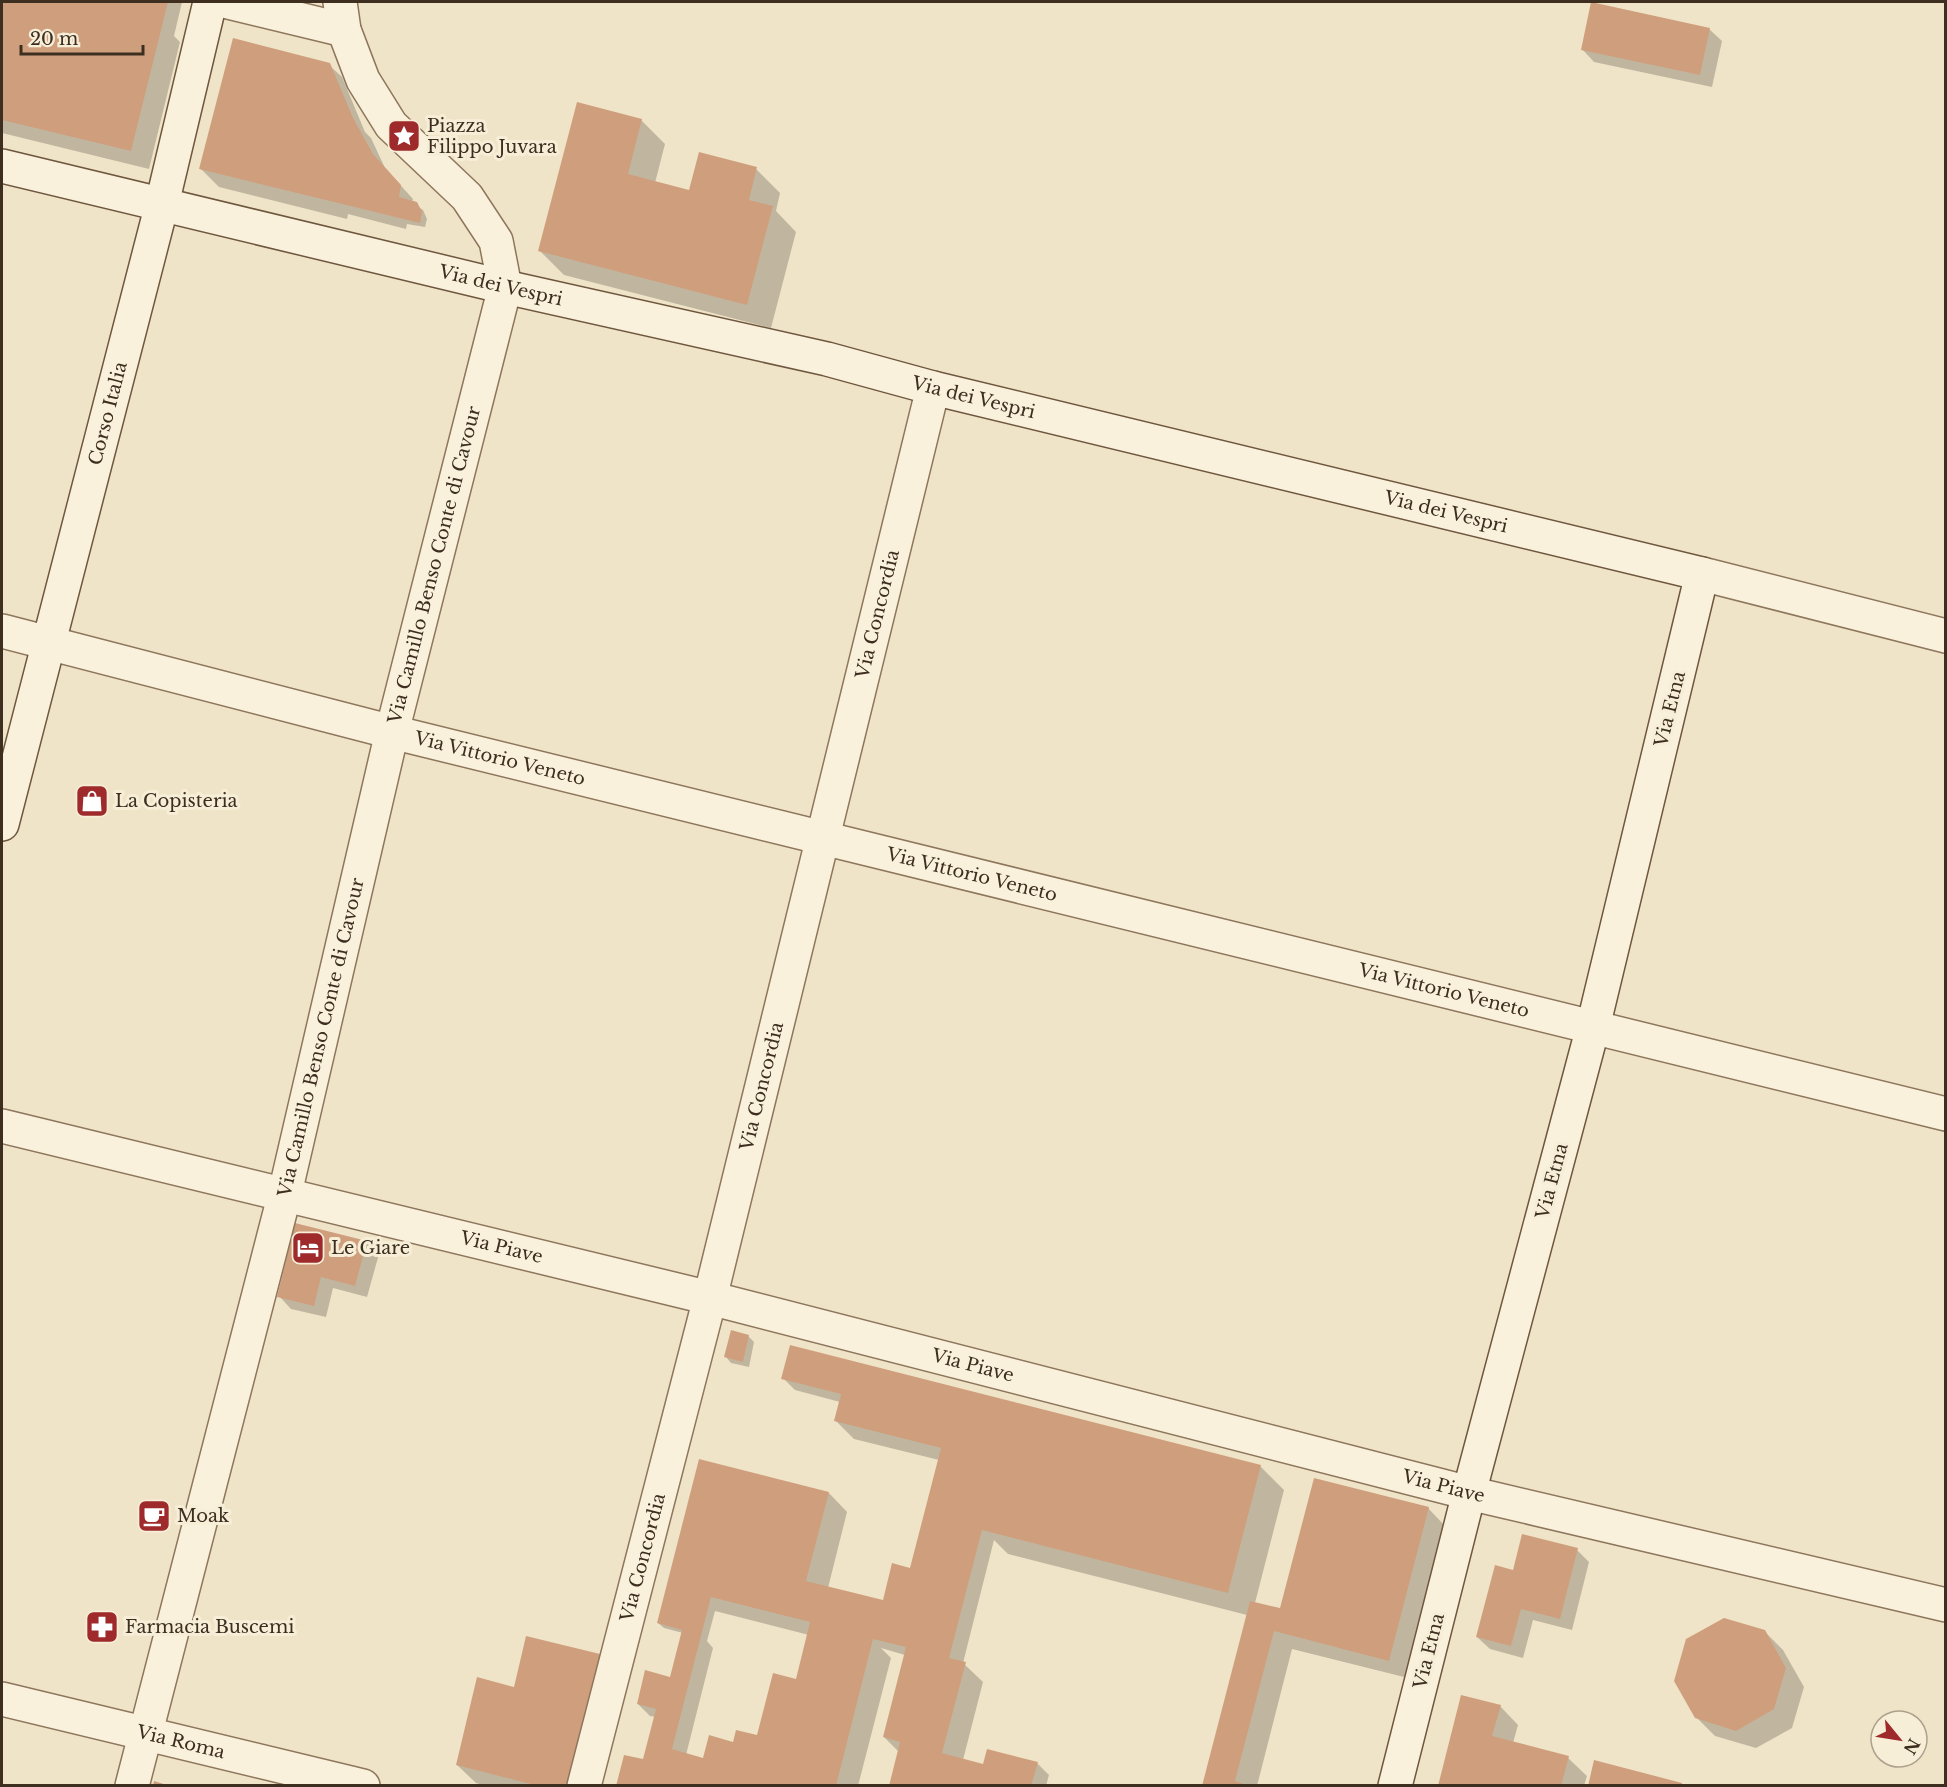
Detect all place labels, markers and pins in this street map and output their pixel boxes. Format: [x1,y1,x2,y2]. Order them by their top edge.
place label: Piazza Filippo Juvara [427,115,557,158]
place icon: Piazza Filippo Juvara [386,118,422,154]
shop icon: La Copisteria [74,783,110,819]
place label: La Copisteria [115,790,238,812]
hotel icon: Le Giare [290,1230,326,1266]
place label: Le Giare [331,1237,410,1259]
cafe icon: Moak [136,1498,172,1534]
place label: Moak [177,1505,229,1527]
pharmacy icon: Farmacia Buscemi [84,1609,120,1645]
place label: Farmacia Buscemi [125,1616,294,1638]

